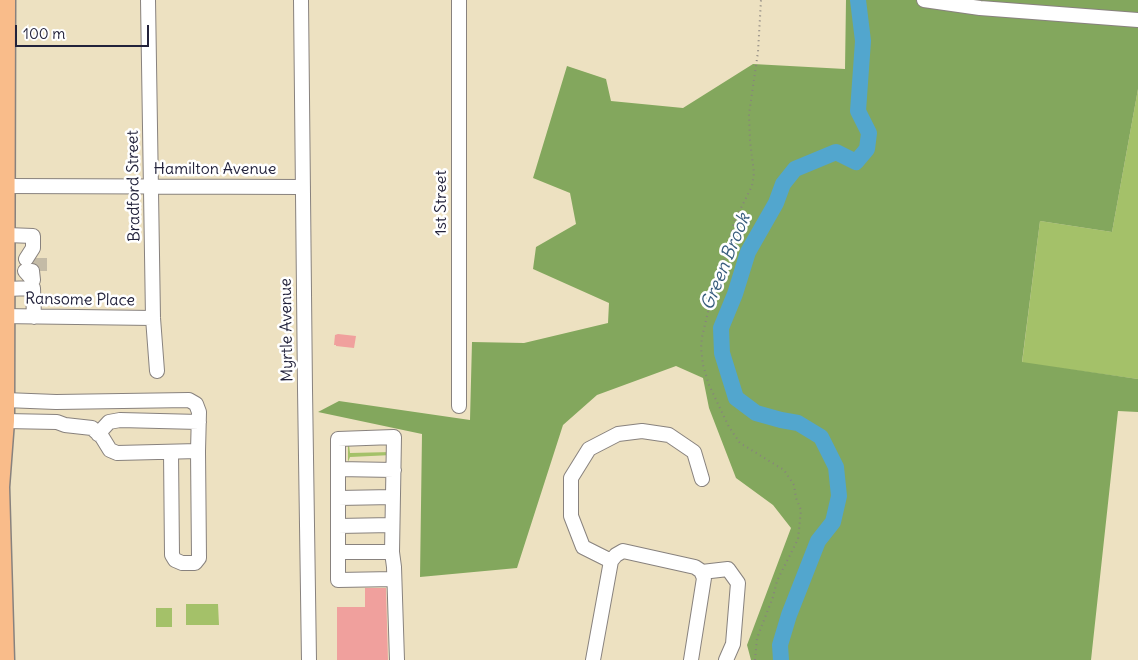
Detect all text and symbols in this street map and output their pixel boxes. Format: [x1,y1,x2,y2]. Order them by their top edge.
scale bar [18,15,151,47]
text: 100 m [23,24,65,43]
street label: Bradford Street [123,130,145,242]
street label: Hamilton Avenue [154,159,276,179]
street label: 1st Street [431,170,451,236]
water label: Green Brook [697,211,755,313]
street label: Myrtle Avenue [276,278,298,382]
street label: Ransome Place [25,289,135,311]

